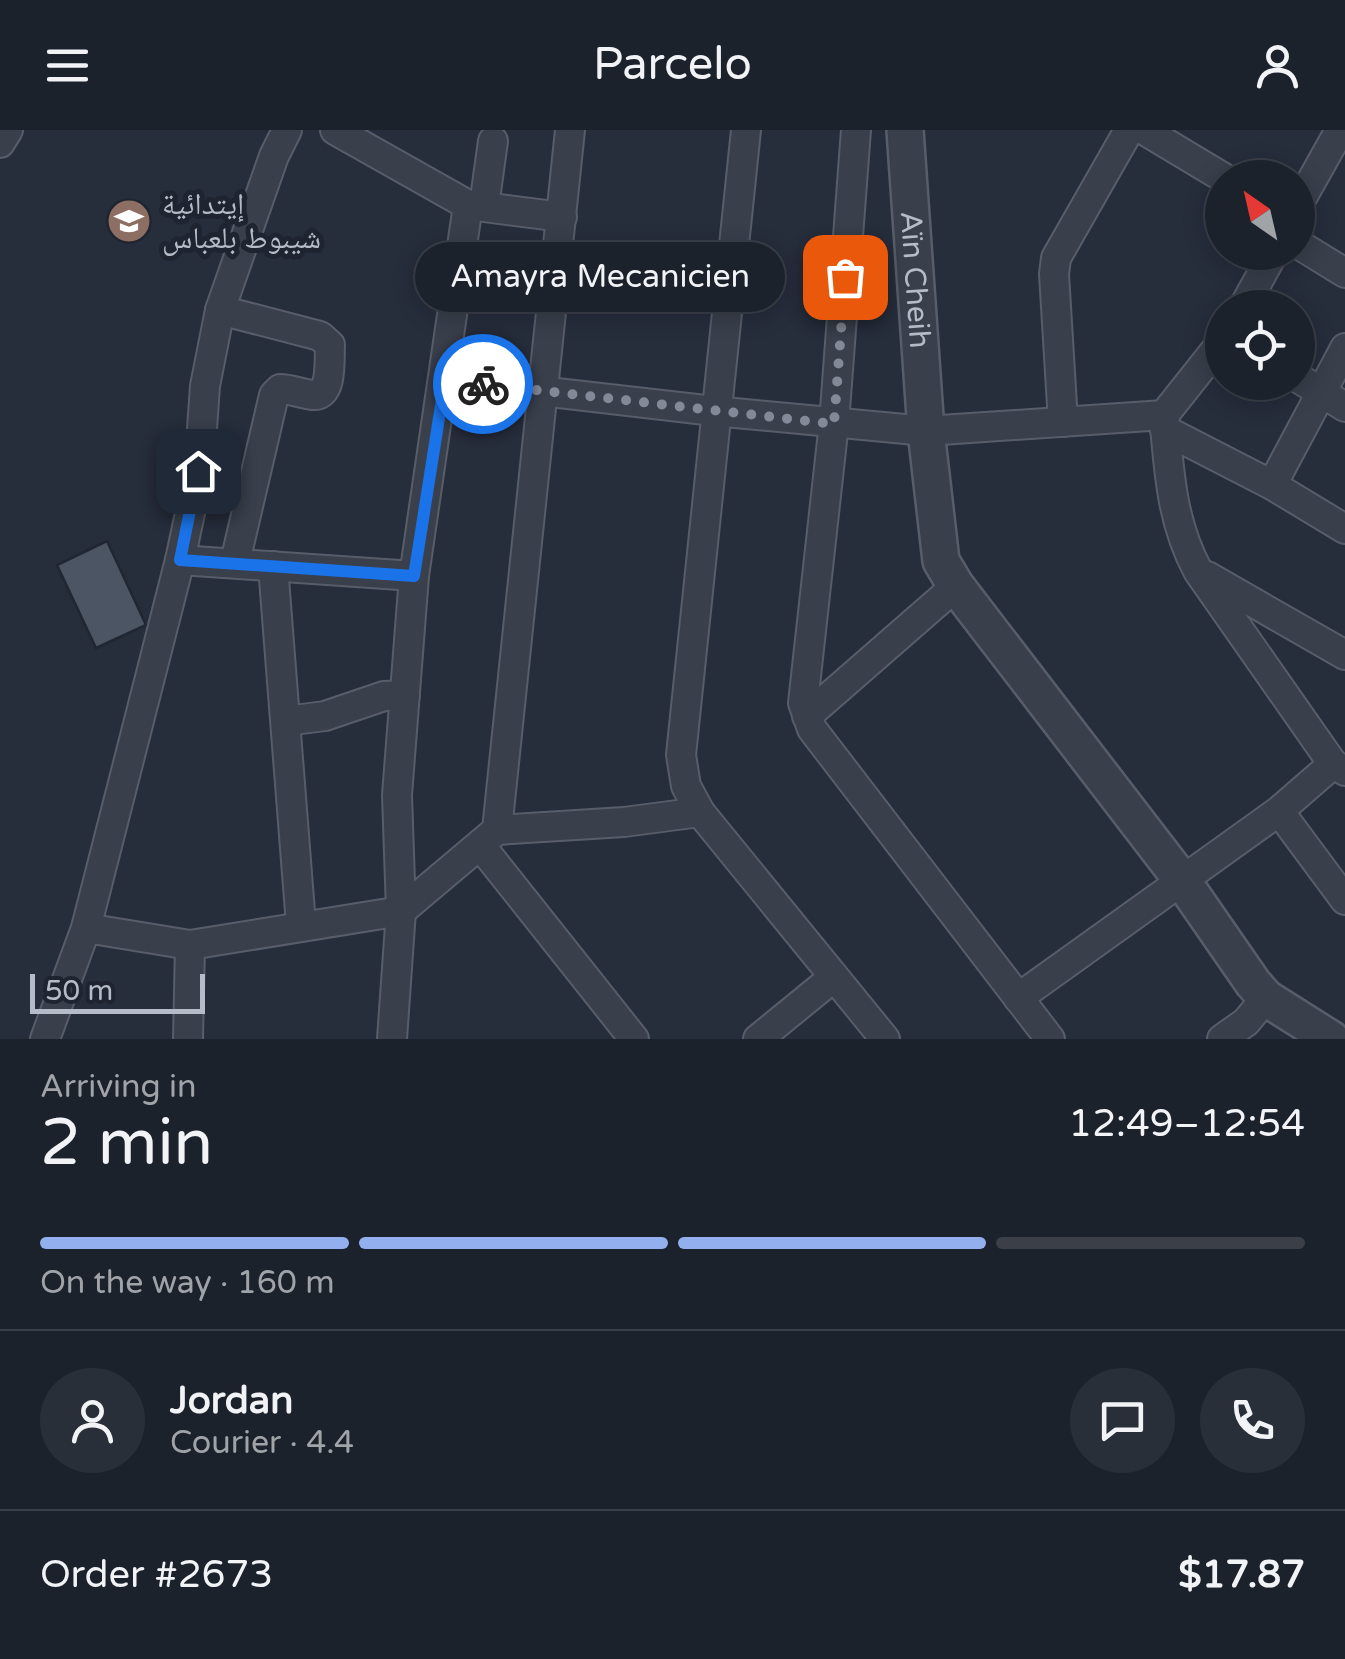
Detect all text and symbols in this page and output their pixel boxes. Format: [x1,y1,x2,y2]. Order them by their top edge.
icon: menu [40,38,95,93]
text: Parcelo [593,38,752,92]
icon: person [1250,38,1305,93]
north arrow [1205,160,1315,270]
map controls [1205,160,1315,400]
place label: إيتدائية شيبوط بلعباس [162,186,321,257]
school or university icon: إيتدائية شيبوط بلعباس [106,198,152,244]
street label: Aïn Cheih [892,210,939,350]
pin [803,235,888,320]
callout: Amayra Mecanicien [415,242,785,312]
icon: bag [818,250,873,305]
text: Amayra Mecanicien [450,258,750,296]
button: locate [1205,290,1315,400]
courier [433,334,533,434]
icon: bike [456,357,511,412]
pin [156,429,241,514]
icon: home [171,444,226,499]
scale bar [30,969,205,1014]
text: 50 m [45,974,113,1008]
text: Arriving in [40,1068,197,1106]
text: 12:49–12:54 [1068,1101,1305,1147]
text: 2 min [40,1104,213,1183]
text: On the way · 160 m [40,1264,335,1302]
button: person [40,1368,145,1473]
button: chat [1070,1368,1175,1473]
button: phone [1200,1368,1305,1473]
text: Jordan [170,1378,293,1424]
text: Courier · 4.4 [170,1424,354,1462]
text: Order #2673 [40,1552,273,1598]
text: $17.87 [1178,1552,1305,1598]

